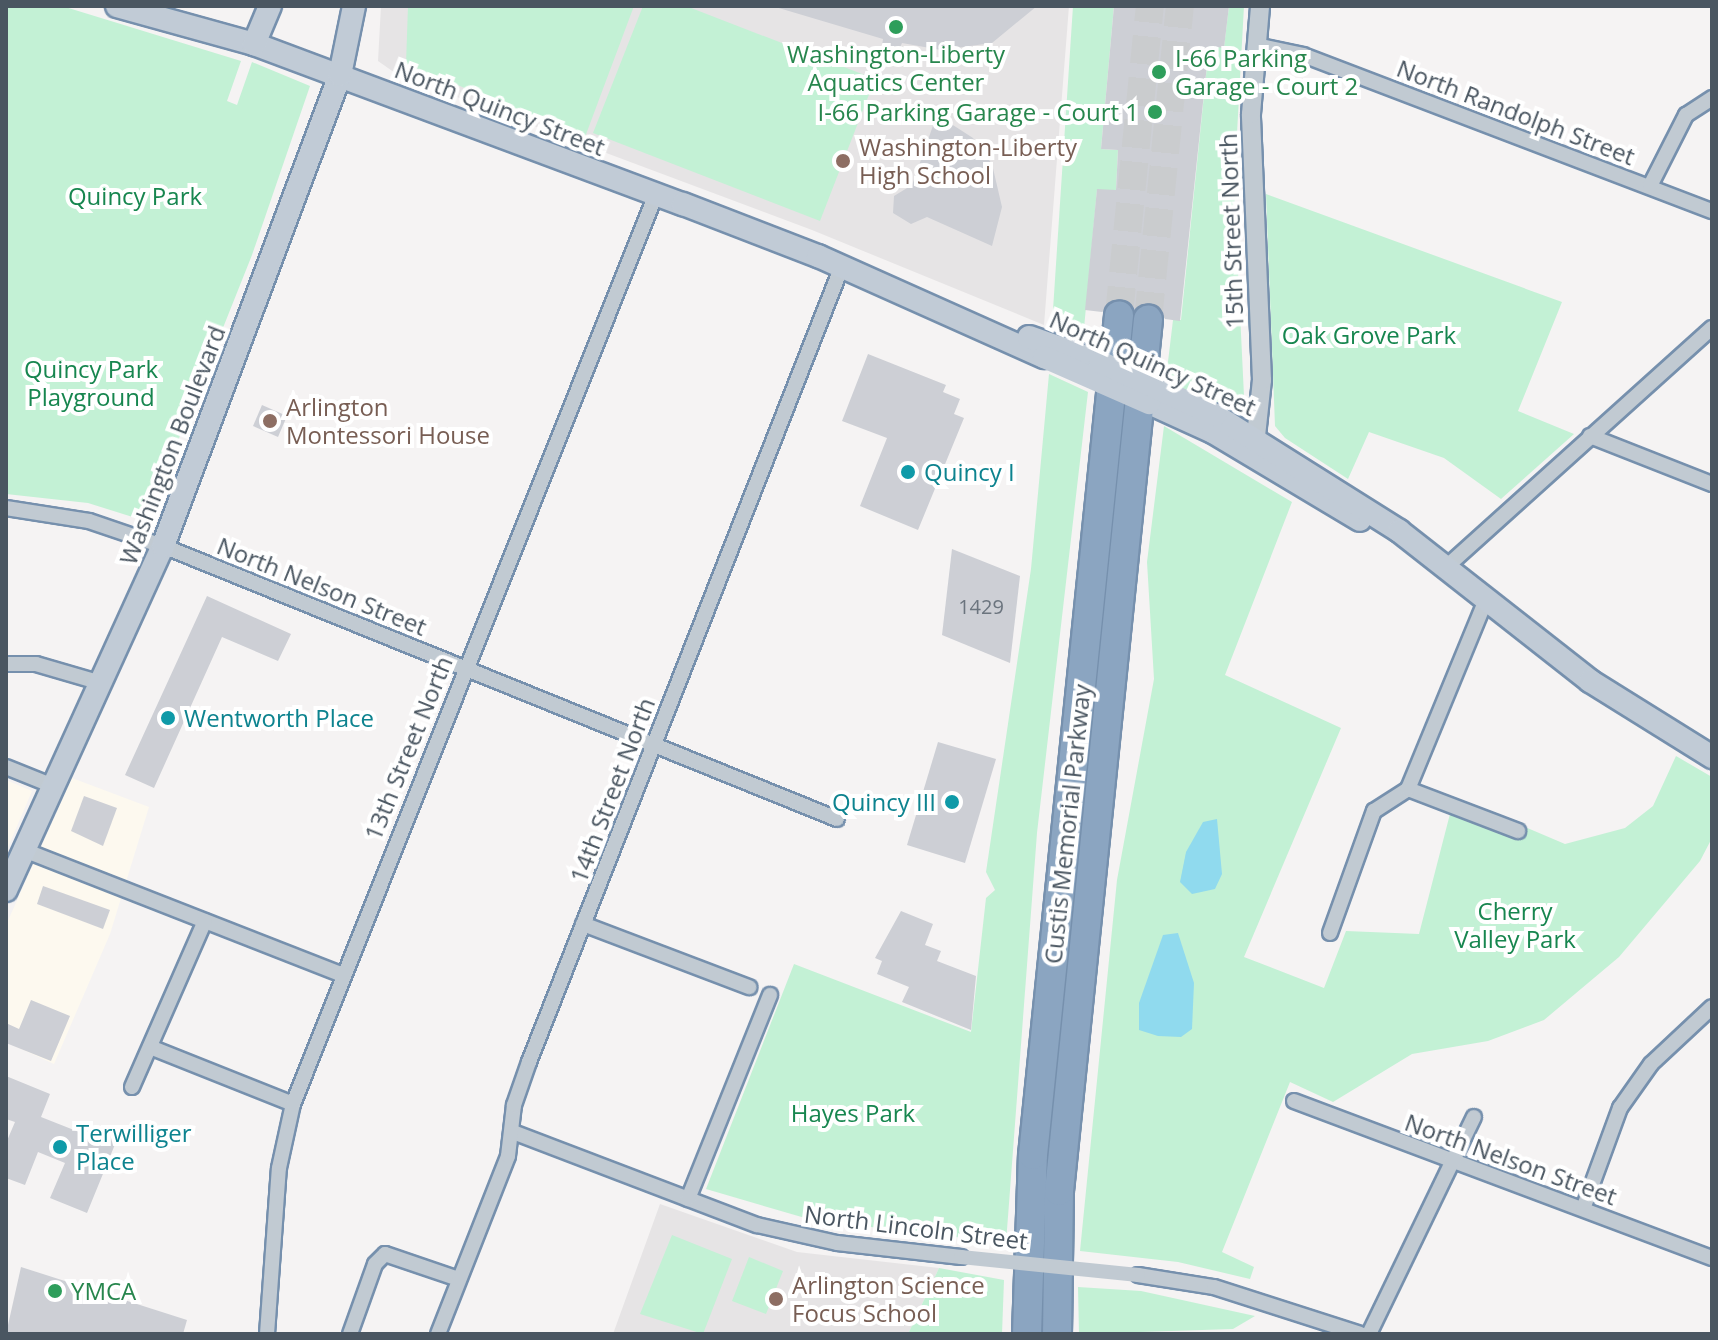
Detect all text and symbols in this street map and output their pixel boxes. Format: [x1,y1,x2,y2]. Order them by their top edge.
marker: Washington-Liberty Aquatics Center [887,18,905,36]
place label: Washington-Liberty Aquatics Center [787,40,1005,96]
place label: I-66 Parking Garage - Court 2 [1175,44,1358,100]
street label: North Randolph Street [1393,53,1639,171]
street label: North Quincy Street [391,55,609,161]
marker: I-66 Parking Garage - Court 2 [1150,63,1168,81]
place label: I-66 Parking Garage - Court 1 [817,98,1139,126]
marker: I-66 Parking Garage - Court 1 [1146,103,1164,121]
place label: Washington-Liberty High School [859,133,1077,189]
street label: 15th Street North [1213,133,1249,329]
marker: Washington-Liberty High School [834,152,852,170]
park label: Quincy Park [68,182,202,210]
street label: North Quincy Street [1045,305,1261,421]
park label: Oak Grove Park [1282,321,1456,349]
street label: Washington Boulevard [113,322,231,568]
park label: Quincy Park Playground [24,355,158,411]
place label: Arlington Montessori House [286,393,490,449]
marker: Arlington Montessori House [261,412,279,430]
place label: Quincy I [924,458,1015,486]
marker: Quincy I [899,463,917,481]
street label: North Nelson Street [213,531,431,641]
house number: 1429 [958,594,1004,618]
street label: 13th Street North [358,652,458,844]
street label: Custis Memorial Parkway [1038,683,1096,965]
street label: 14th Street North [563,693,661,887]
place label: Wentworth Place [184,704,374,732]
marker: Wentworth Place [159,709,177,727]
place label: Quincy III [832,788,936,816]
marker: Quincy III [943,793,961,811]
park label: Cherry Valley Park [1454,897,1576,953]
park label: Hayes Park [791,1099,915,1127]
street label: North Nelson Street [1401,1107,1621,1211]
place label: Terwilliger Place [76,1119,192,1175]
marker: Terwilliger Place [51,1138,69,1156]
street label: North Lincoln Street [803,1199,1029,1255]
place label: Arlington Science Focus School [792,1271,985,1327]
place label: YMCA [71,1277,136,1305]
marker: YMCA [46,1282,64,1300]
marker: Arlington Science Focus School [767,1290,785,1308]

